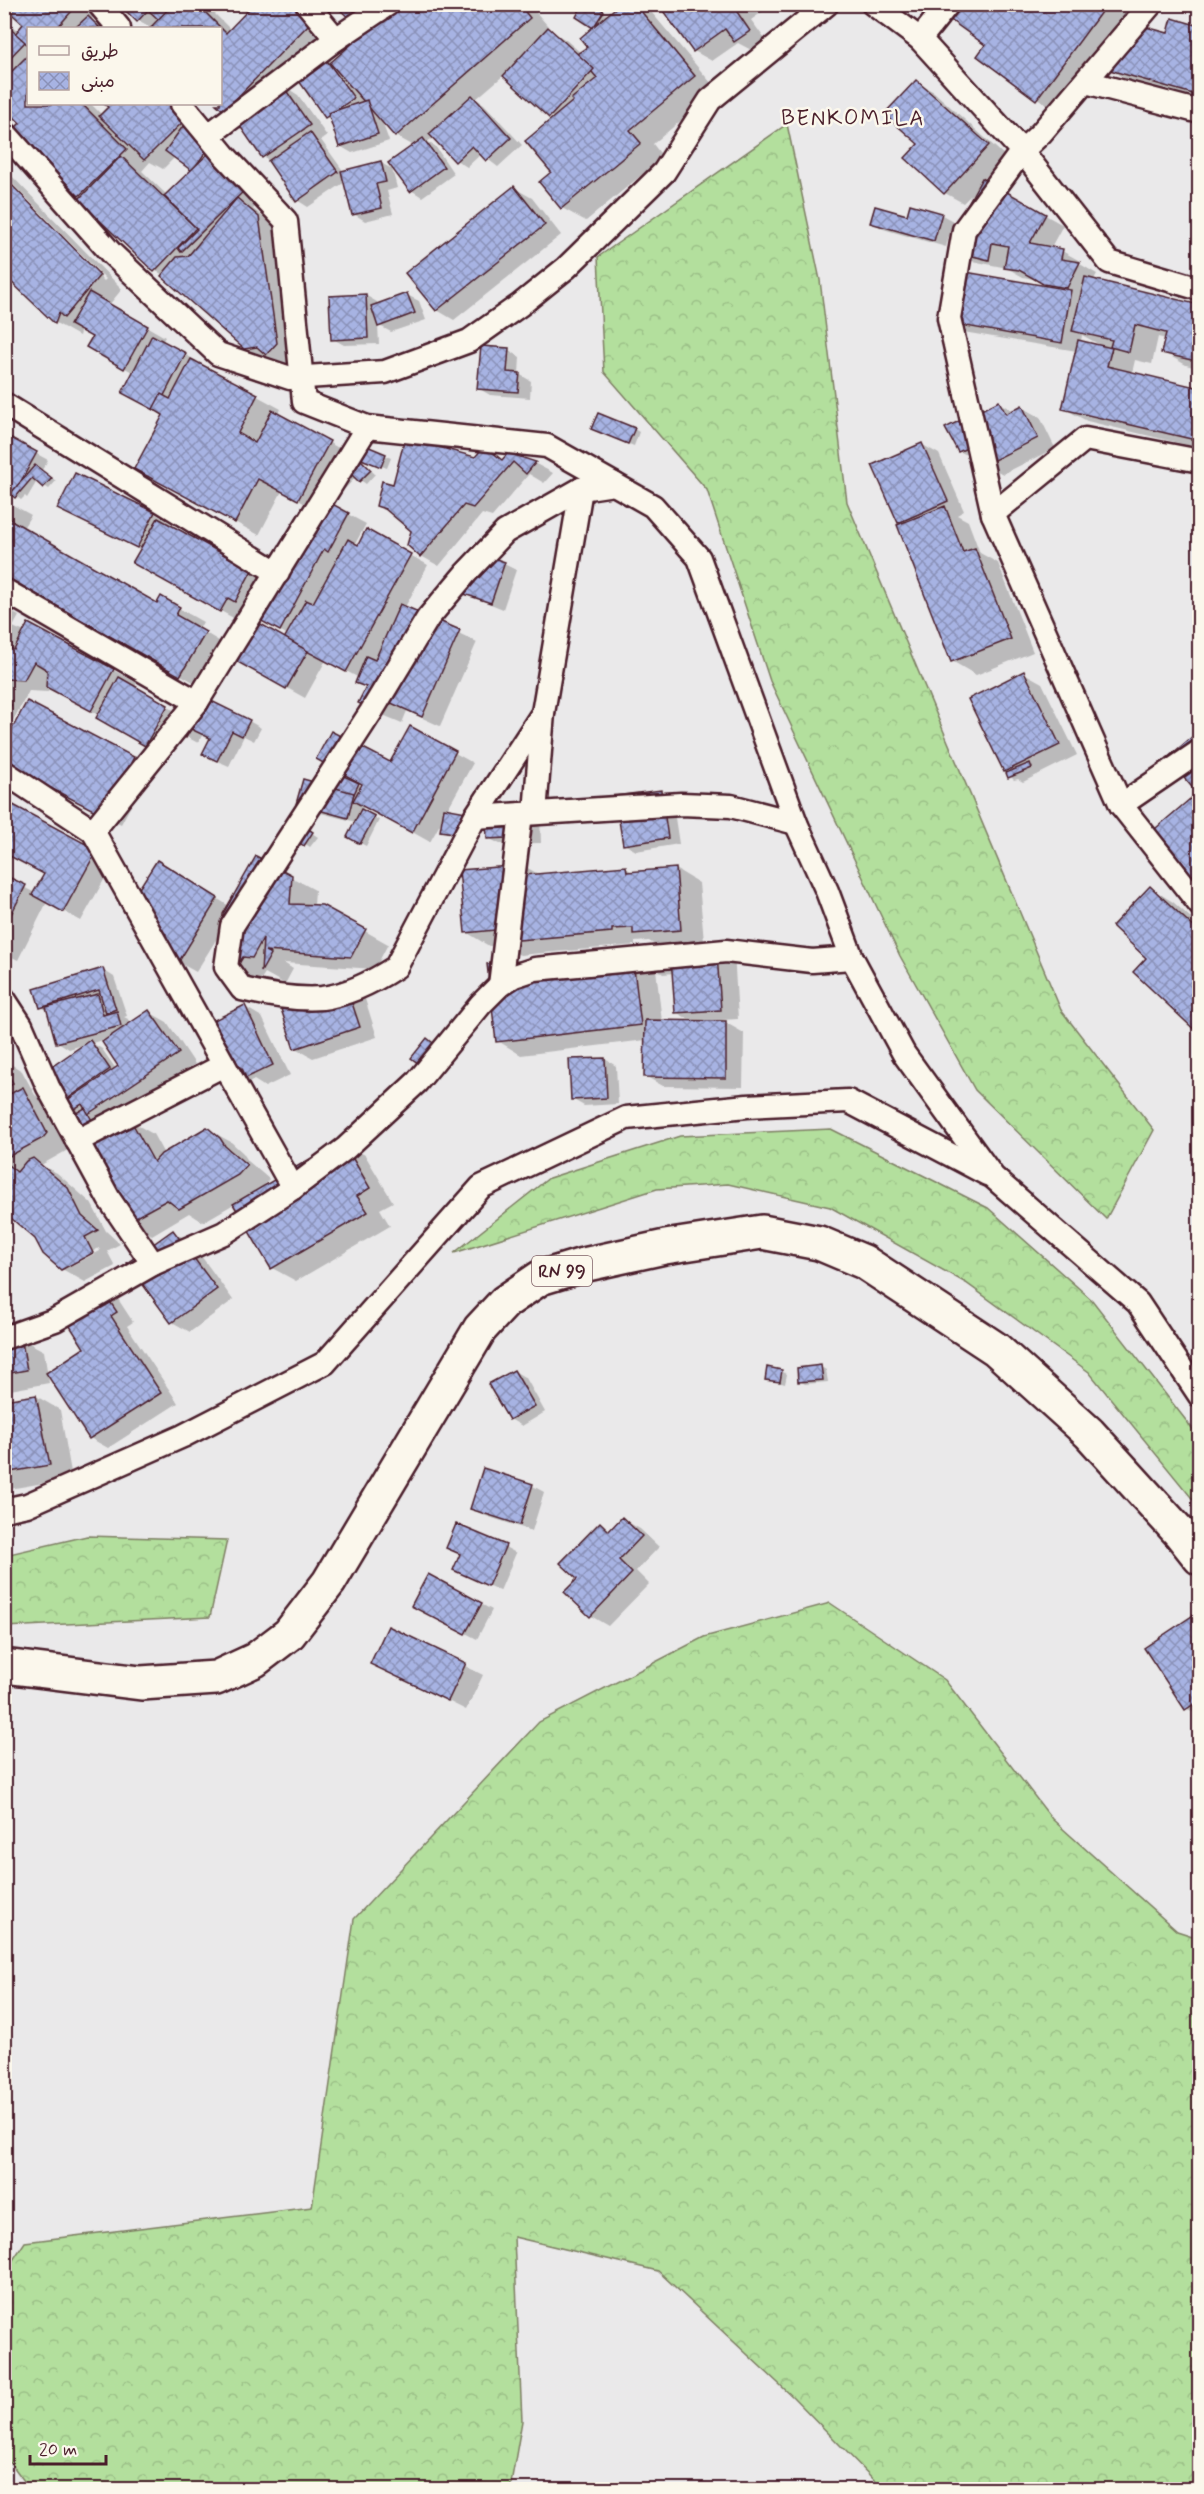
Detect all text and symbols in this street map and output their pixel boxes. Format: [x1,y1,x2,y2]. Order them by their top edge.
legend [27,27,222,105]
text: طريق [81,40,119,64]
text: مبنى [81,70,115,94]
district label: BENKOMILA [781,105,925,133]
road number: RN 99 [532,1256,592,1286]
scale bar [30,2428,106,2466]
text: 20 m [39,2438,77,2462]

